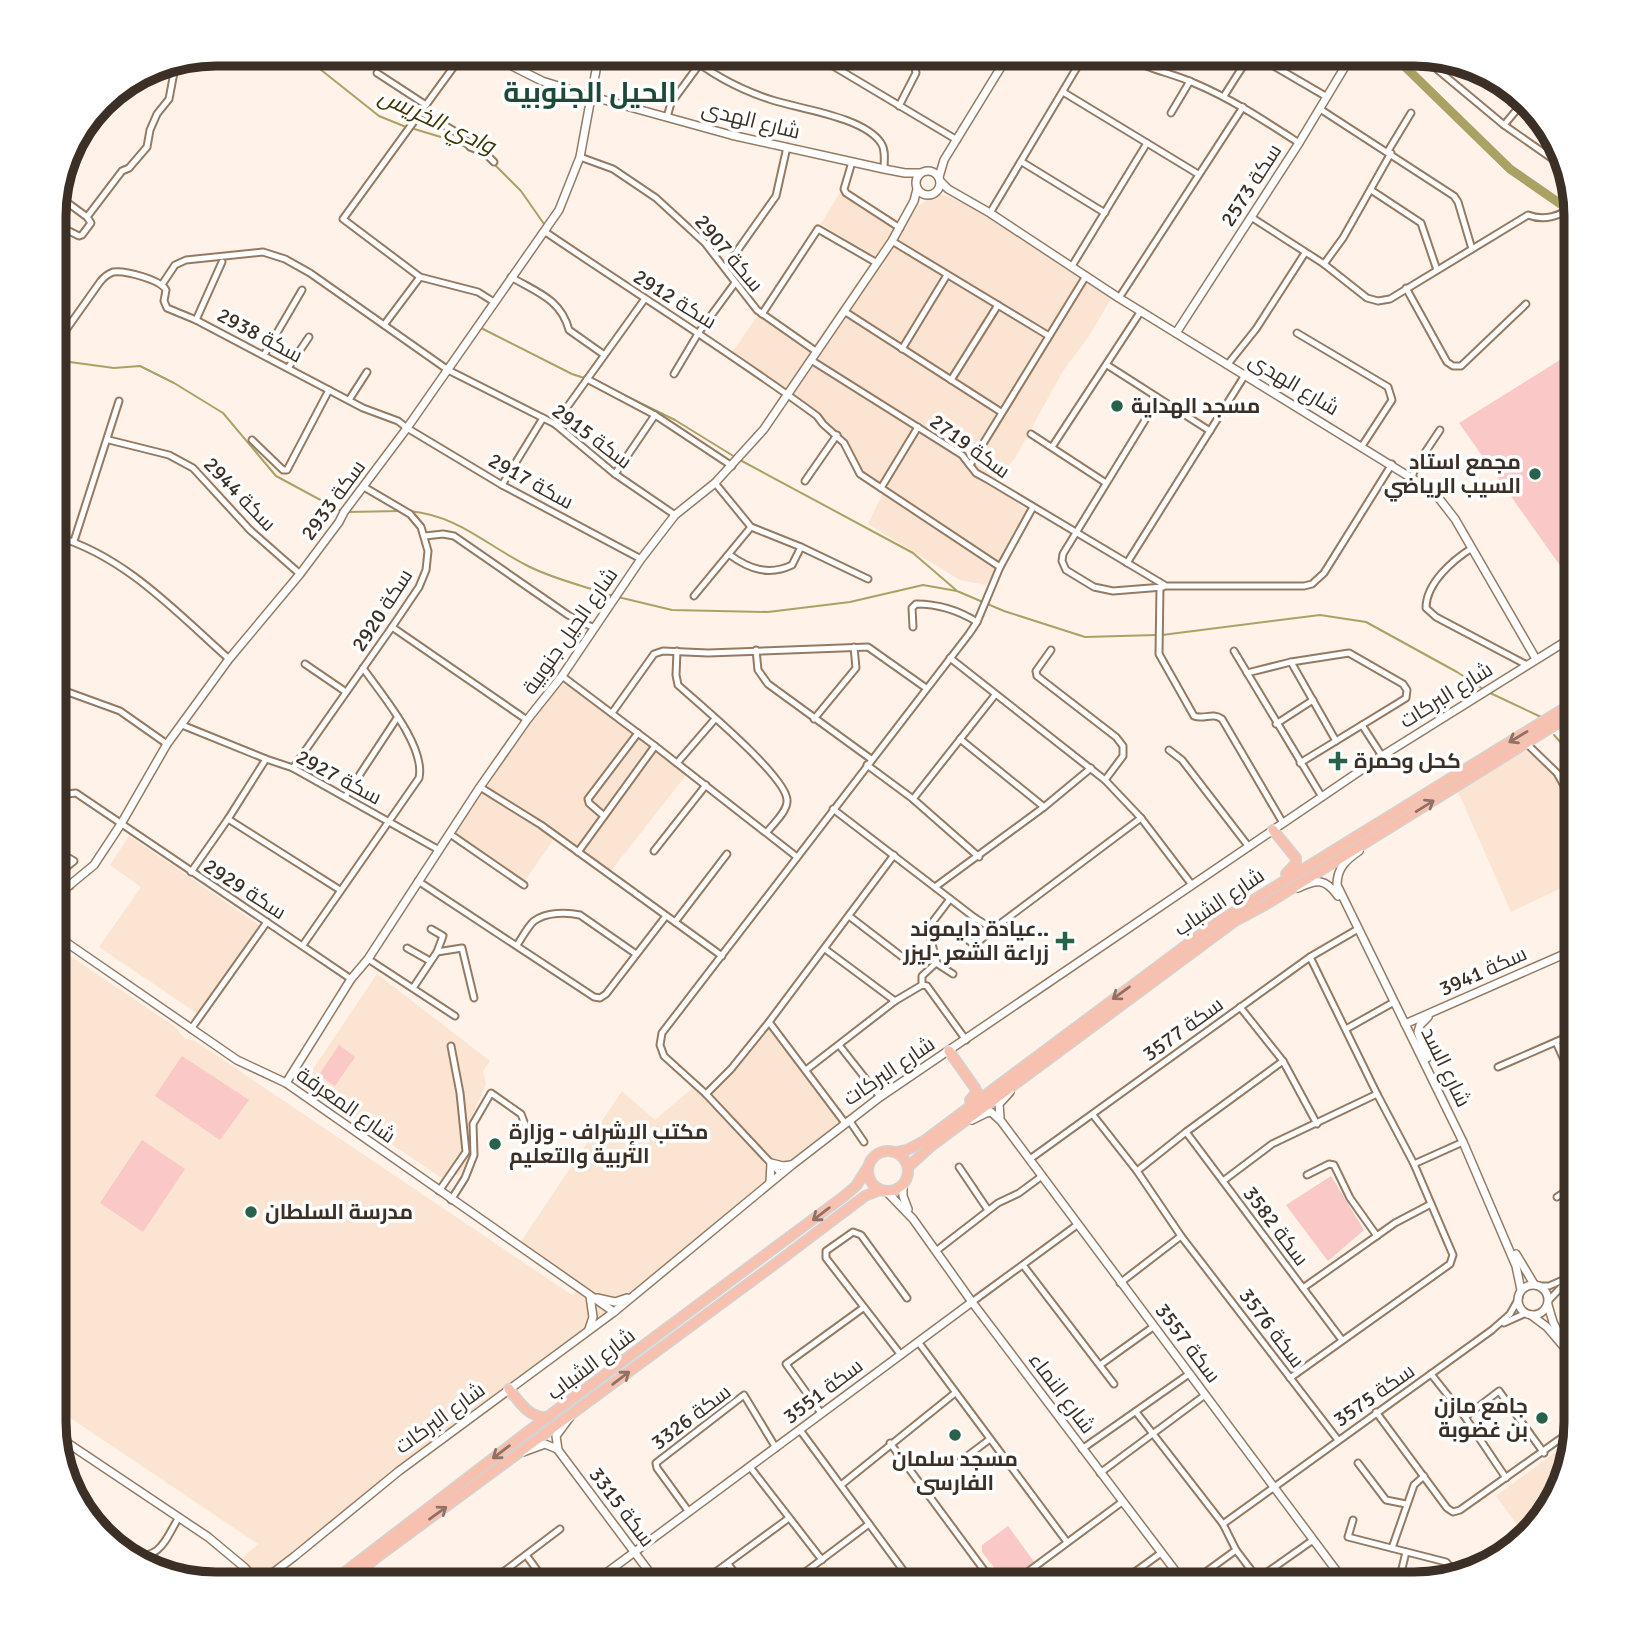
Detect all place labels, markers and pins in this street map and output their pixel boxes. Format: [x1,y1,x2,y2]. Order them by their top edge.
place label: مسجد الهداية [1131,393,1260,419]
marker: مسجد الهداية [1109,398,1125,414]
place label: مجمع استاد السيب الرياضي [1384,449,1521,502]
marker: مجمع استاد السيب الرياضي [1527,466,1543,482]
place label: كحل وحمرة [1354,748,1461,774]
marker: كحل وحمرة [1328,751,1348,771]
place label: عيادة دايموند.. زراعة الشعر -ليزر [902,916,1049,966]
marker: عيادة دايموند.. زراعة الشعر -ليزر [1055,931,1075,951]
place label: مكتب الإشراف - وزارة التربية والتعليم [509,1119,708,1170]
marker: مكتب الإشراف - وزارة التربية والتعليم [487,1136,503,1152]
place label: مدرسة السلطان [265,1199,413,1225]
marker: مدرسة السلطان [243,1204,259,1220]
place label: جامع مازن بن غضوبة [1434,1393,1528,1443]
marker: جامع مازن بن غضوبة [1534,1410,1550,1426]
marker: مسجد سلمان الفارسى [947,1427,963,1443]
place label: مسجد سلمان الفارسى [892,1446,1018,1496]

